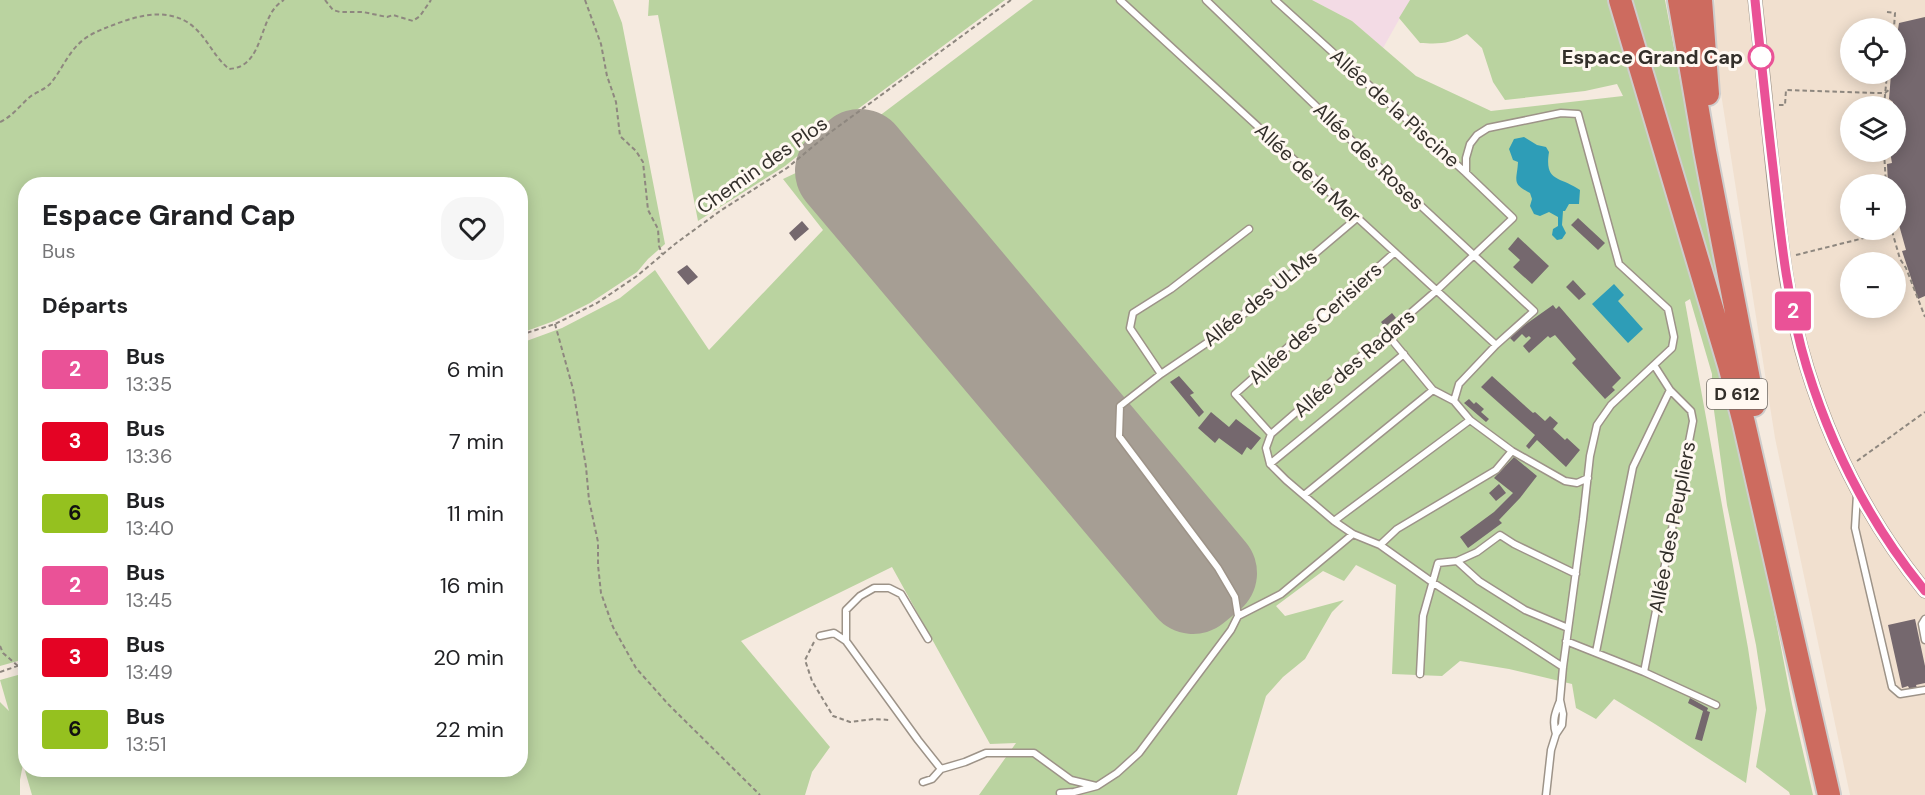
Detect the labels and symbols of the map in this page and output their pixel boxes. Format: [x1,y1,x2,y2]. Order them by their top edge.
street label: Allée de la Piscine [1325,43,1465,173]
place label: Espace Grand Cap [1562,44,1743,70]
marker: Espace Grand Cap [1748,44,1774,70]
street label: Allée des Roses [1308,97,1430,215]
street label: Chemin des Plos [692,110,832,220]
street label: Allée de la Mer [1250,117,1366,229]
street label: Allée des ULMs [1197,244,1323,352]
street label: Allée des Cerisiers [1243,256,1387,390]
line badge: 2 [1774,292,1812,330]
street label: Allée des Radars [1288,303,1420,423]
road number: D 612 [1707,379,1767,409]
street label: Allée des Peupliers [1643,439,1701,615]

